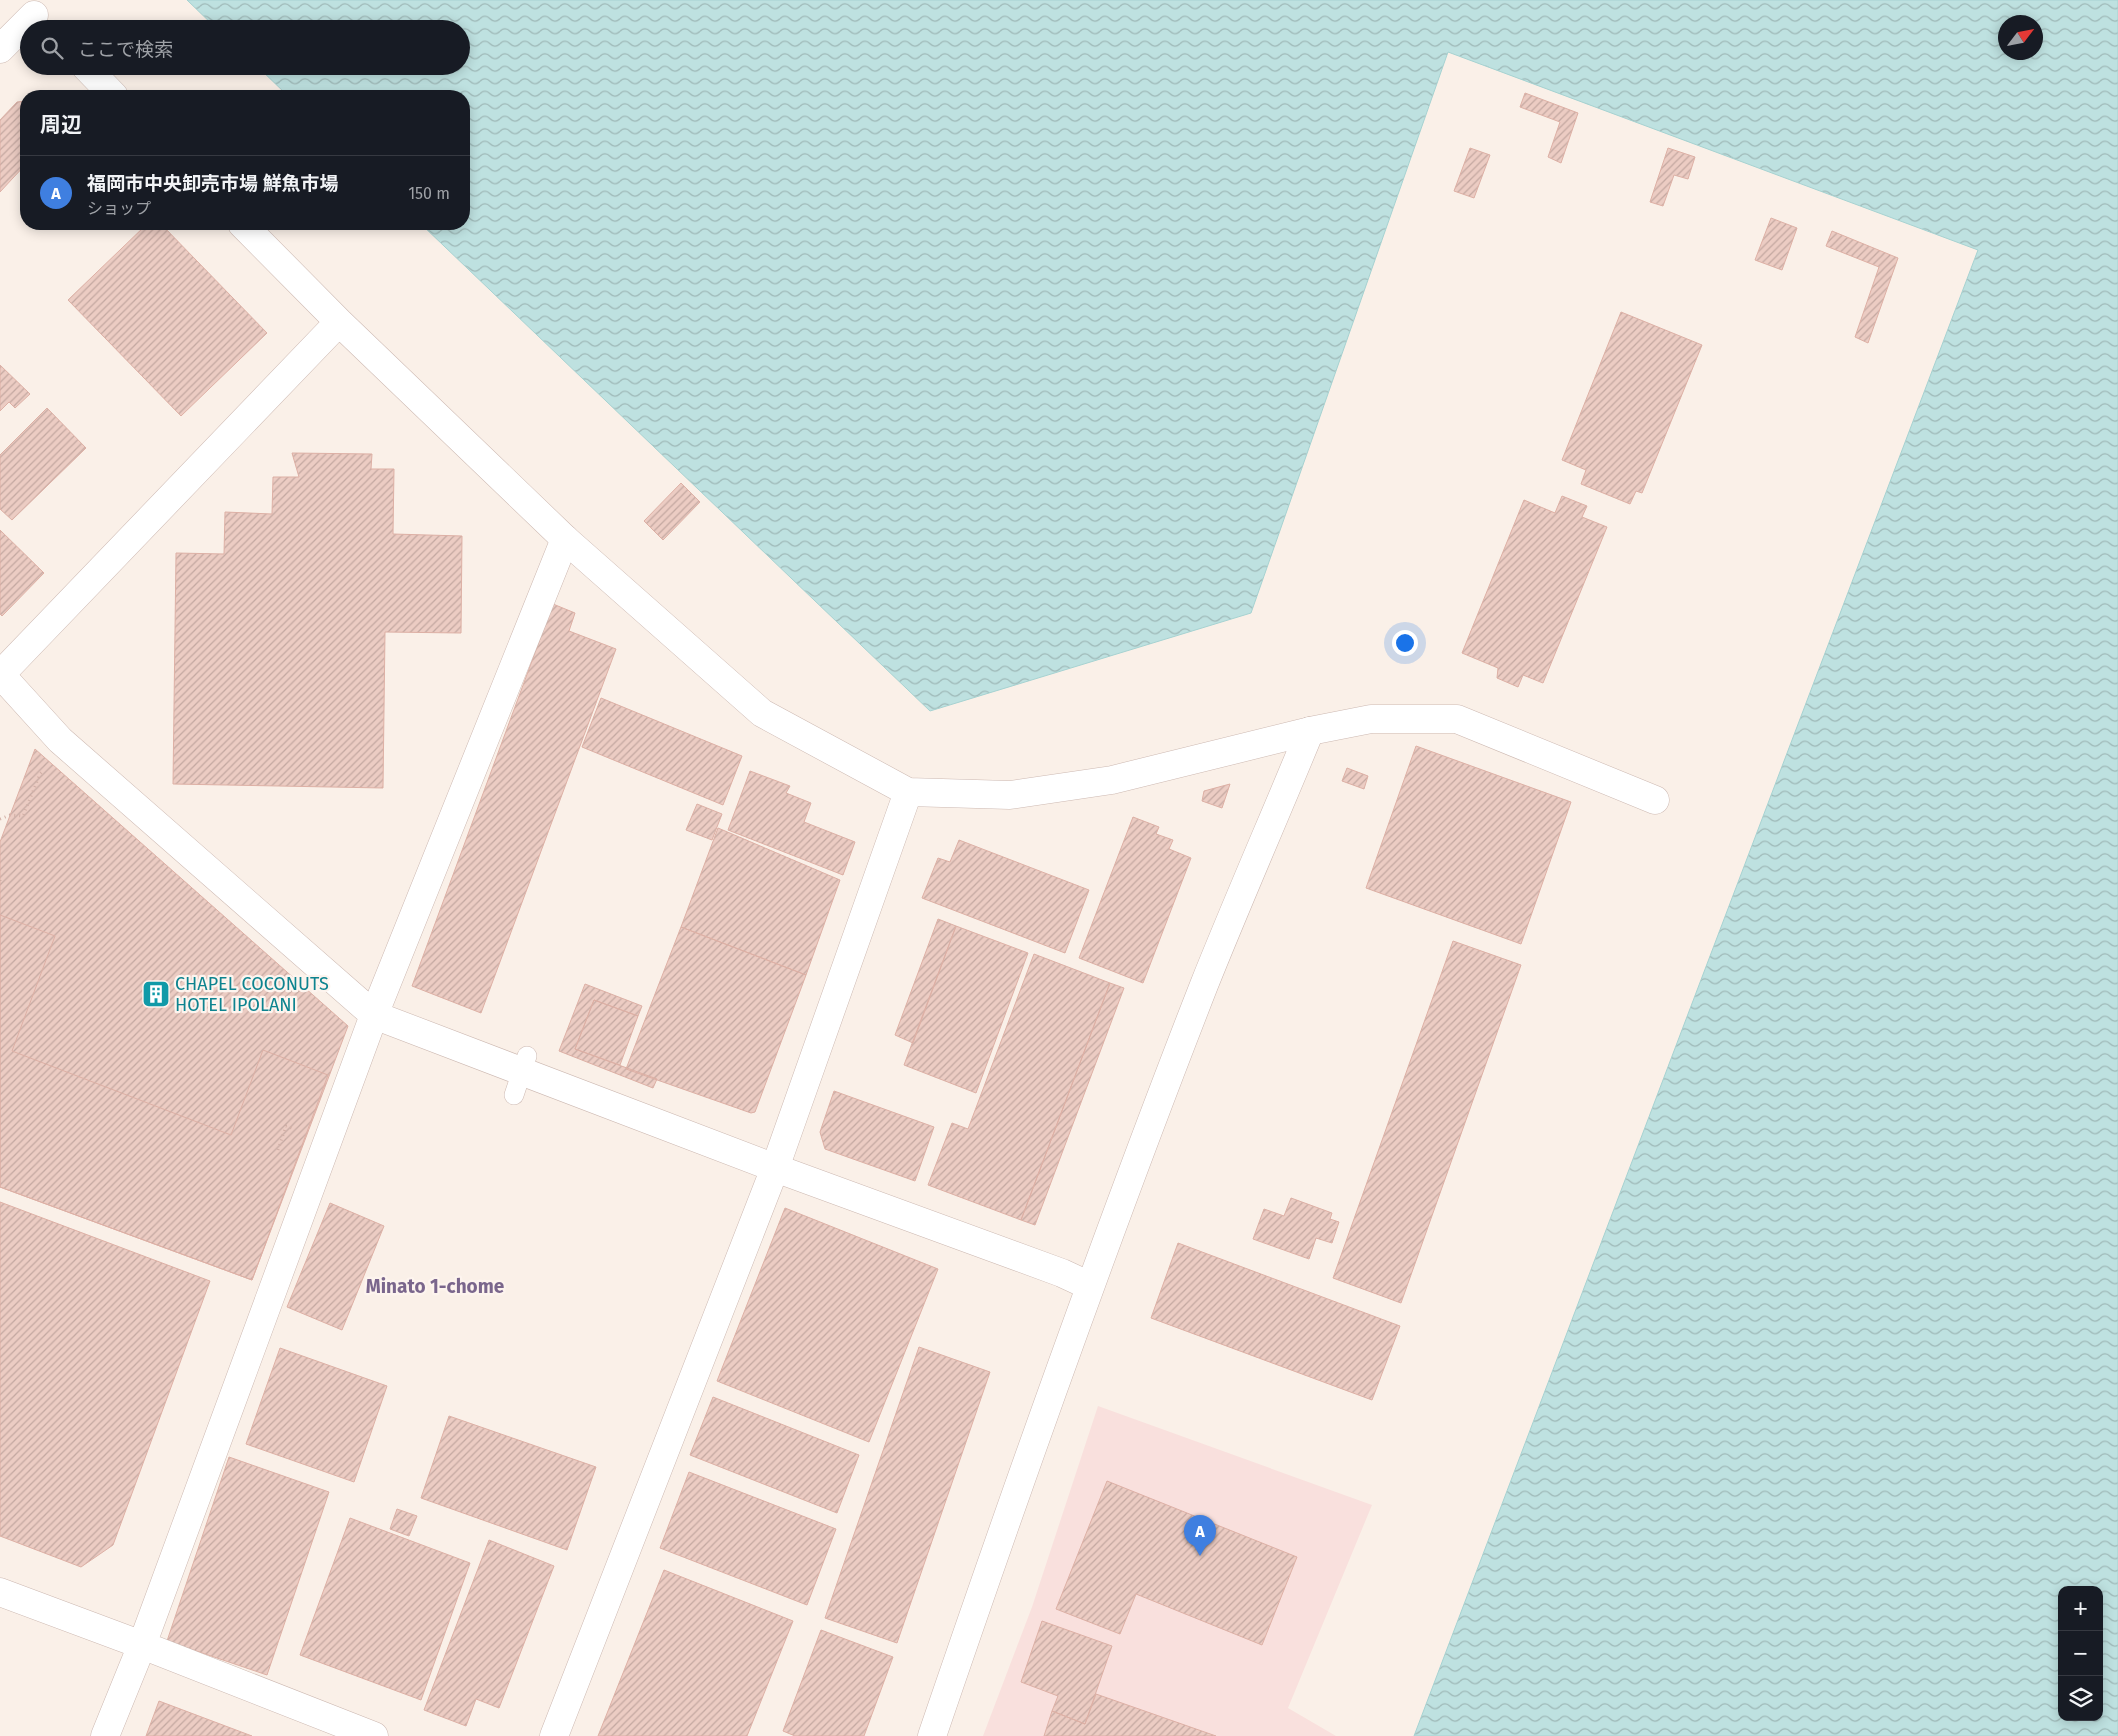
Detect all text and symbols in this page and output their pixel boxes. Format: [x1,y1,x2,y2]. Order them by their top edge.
north arrow [1998,15,2043,60]
search box [20,20,470,75]
icon: search [38,34,66,62]
text: ここで検索 [78,38,173,61]
text: 周辺 [40,112,82,138]
text: 福岡市中央卸売市場 鮮魚市場 [87,172,339,195]
text: A [51,184,61,203]
text: 150 m [408,184,450,203]
text: ショップ [87,199,151,218]
your location [1392,630,1418,656]
place label: CHAPEL COCONUTS HOTEL IPOLANI [175,973,329,1016]
building icon: CHAPEL COCONUTS HOTEL IPOLANI [141,979,171,1009]
district label: Minato 1-chome [366,1275,504,1298]
pin: A [1184,1515,1216,1556]
map controls [2058,1586,2103,1721]
button: + [2058,1586,2103,1631]
button: − [2058,1631,2103,1676]
button: layers [2058,1676,2103,1721]

